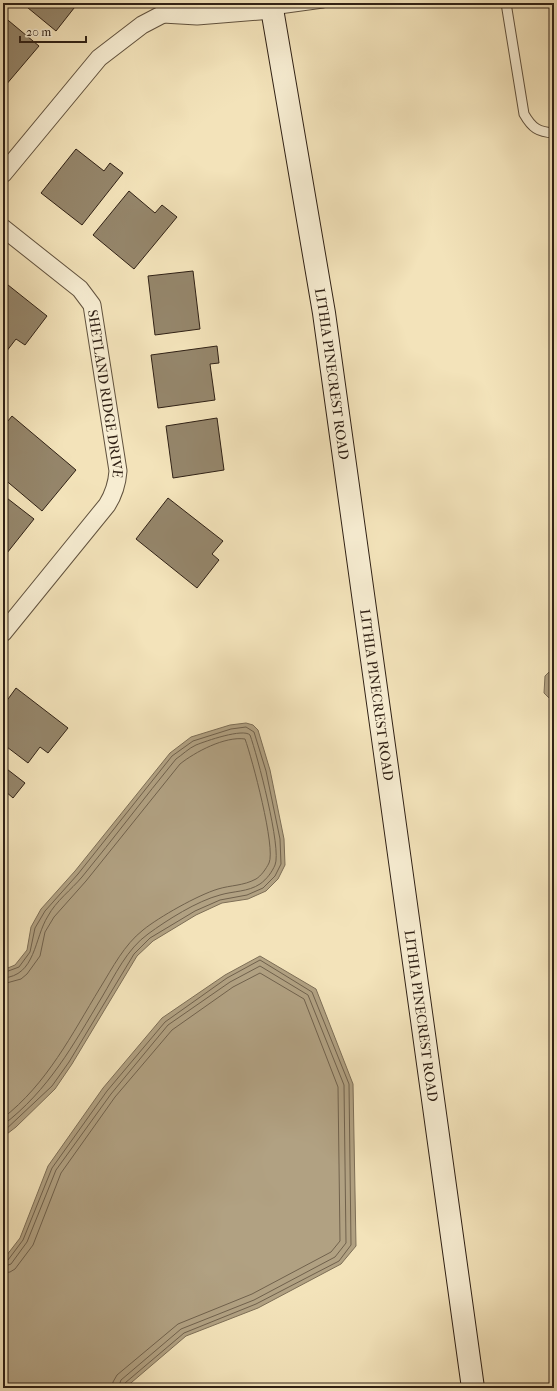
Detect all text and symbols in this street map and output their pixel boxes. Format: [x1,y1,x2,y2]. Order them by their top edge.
scale bar [20,18,86,44]
text: 20 m [26,25,51,39]
street label: LITHIA PINECREST ROAD [311,287,353,461]
street label: SHETLAND RIDGE DRIVE [84,308,127,479]
street label: LITHIA PINECREST ROAD [357,608,397,782]
street label: LITHIA PINECREST ROAD [401,929,442,1103]

